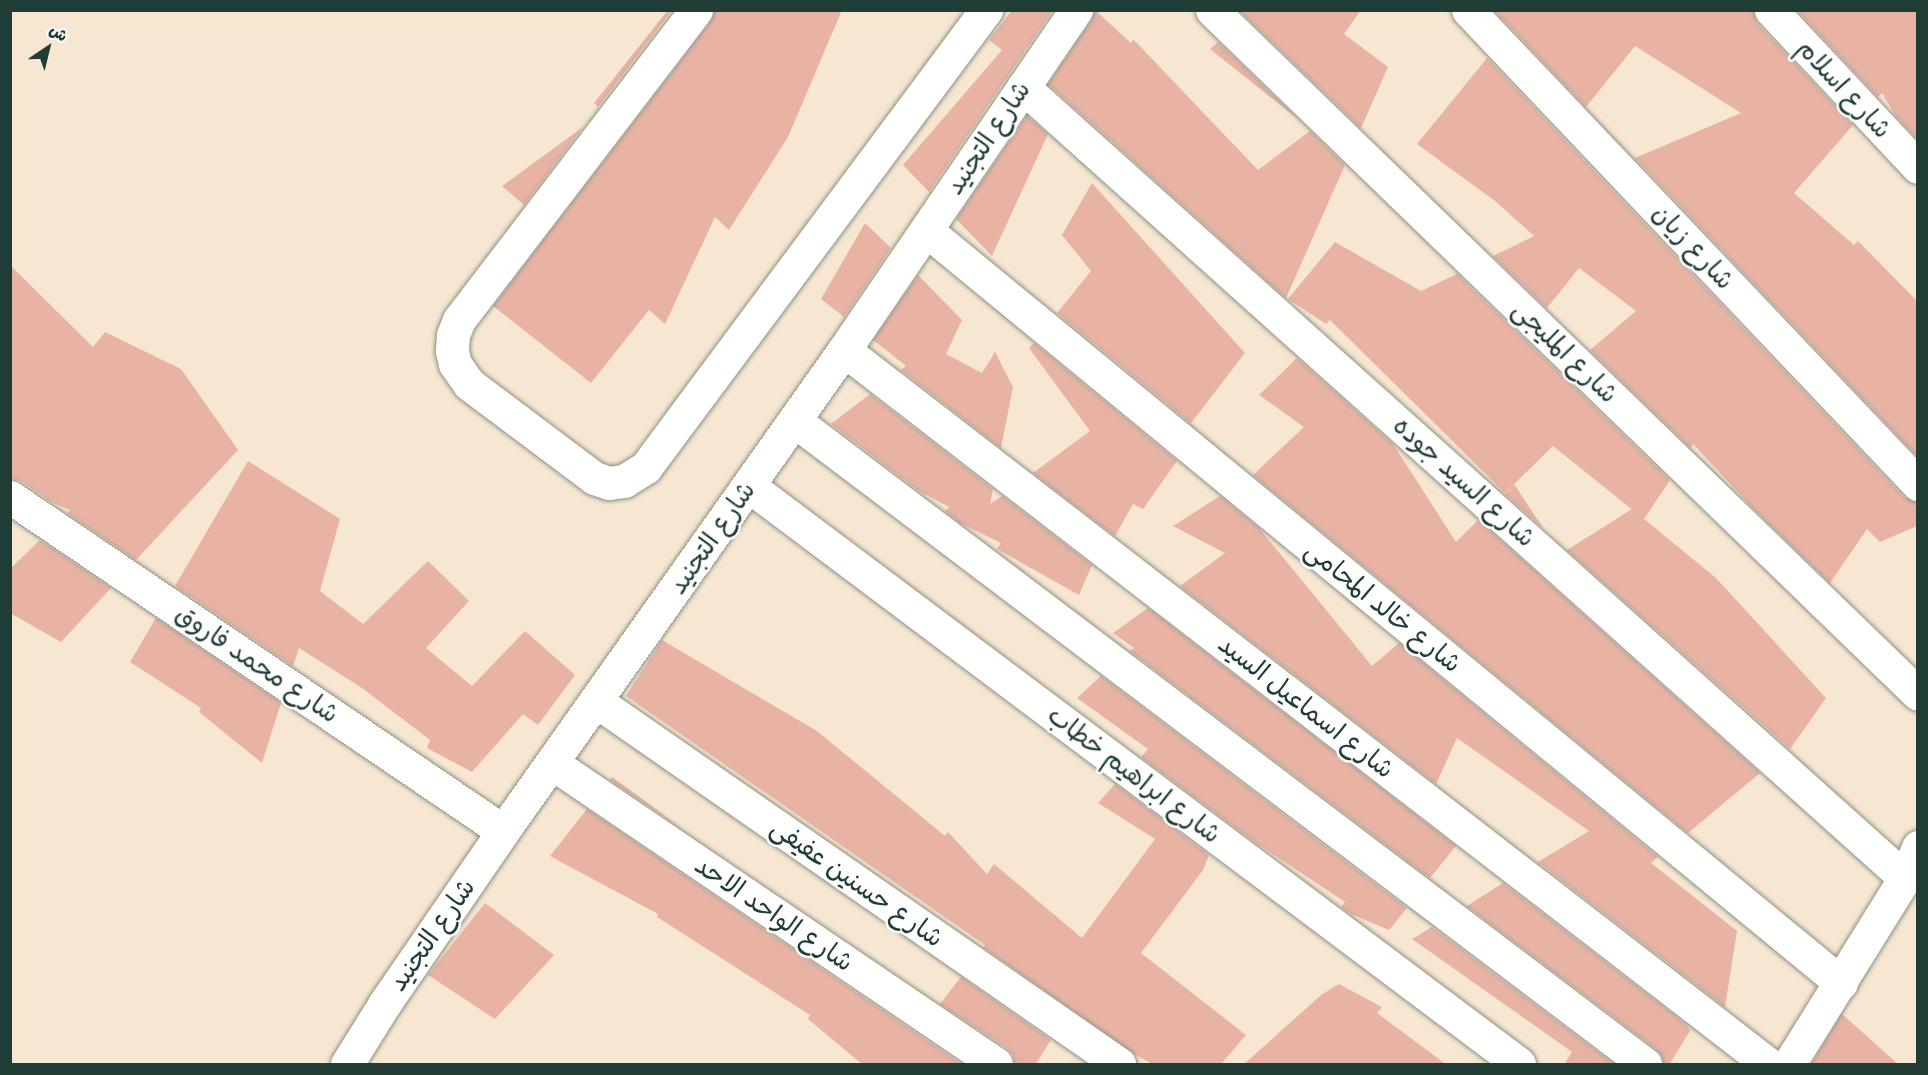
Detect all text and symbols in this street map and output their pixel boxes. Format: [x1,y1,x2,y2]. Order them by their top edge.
north arrow [18,18,78,78]
text: ش [45,20,71,46]
street label: شارع اسلام [1790,33,1898,145]
street label: شارع التجنيد [939,75,1037,201]
street label: شارع زيان [1646,198,1740,296]
street label: شارع المليجى [1506,294,1624,410]
street label: شارع السيد جوده [1387,410,1541,554]
street label: شارع التجنيد [662,476,762,600]
street label: شارع خالد المحامى [1299,534,1467,680]
street label: شارع محمد فاروق [169,598,345,730]
street label: شارع اسماعيل السيد [1212,629,1400,785]
street label: شارع ابراهيم خطاب [1041,700,1227,850]
street label: شارع حسنين عفيفى [765,812,949,954]
street label: شارع الواحد الاحد [689,849,859,979]
street label: شارع التجنيد [382,873,482,997]

